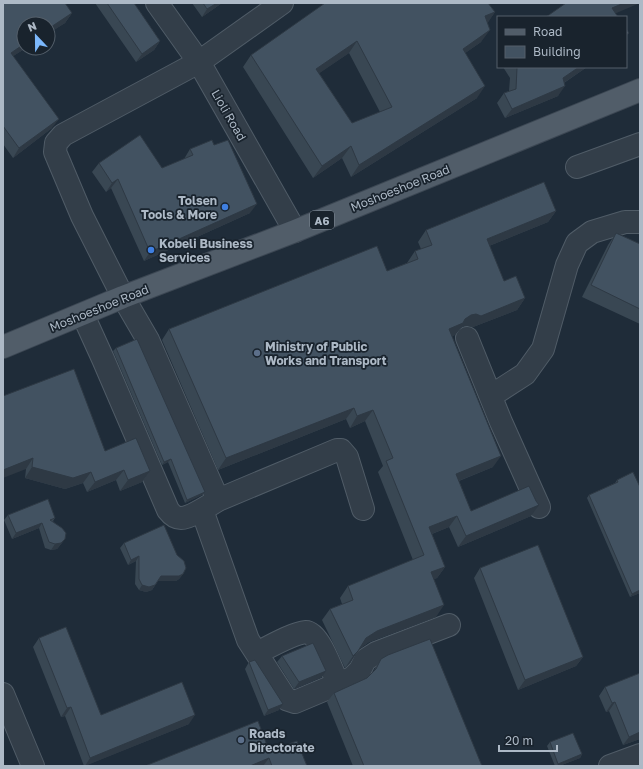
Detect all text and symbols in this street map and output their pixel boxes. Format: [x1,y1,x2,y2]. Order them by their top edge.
north arrow [16,16,56,56]
legend [497,16,627,68]
text: N [26,19,38,34]
text: Road [533,24,562,39]
text: Building [533,44,581,59]
street label: Lioli Road [208,87,250,143]
street label: Moshoeshoe Road [348,161,452,215]
place label: Tolsen Tools & More [141,193,217,222]
marker: Tolsen Tools & More [220,202,230,212]
road number: A6 [310,211,334,229]
place label: Kobeli Business Services [159,236,253,265]
marker: Kobeli Business Services [146,245,156,255]
street label: Moshoeshoe Road [47,281,151,335]
place label: Ministry of Public Works and Transport [265,339,387,368]
marker: Ministry of Public Works and Transport [252,348,262,358]
place label: Roads Directorate [249,726,315,755]
scale bar [499,727,557,753]
text: 20 m [505,733,533,748]
marker: Roads Directorate [236,735,246,745]

